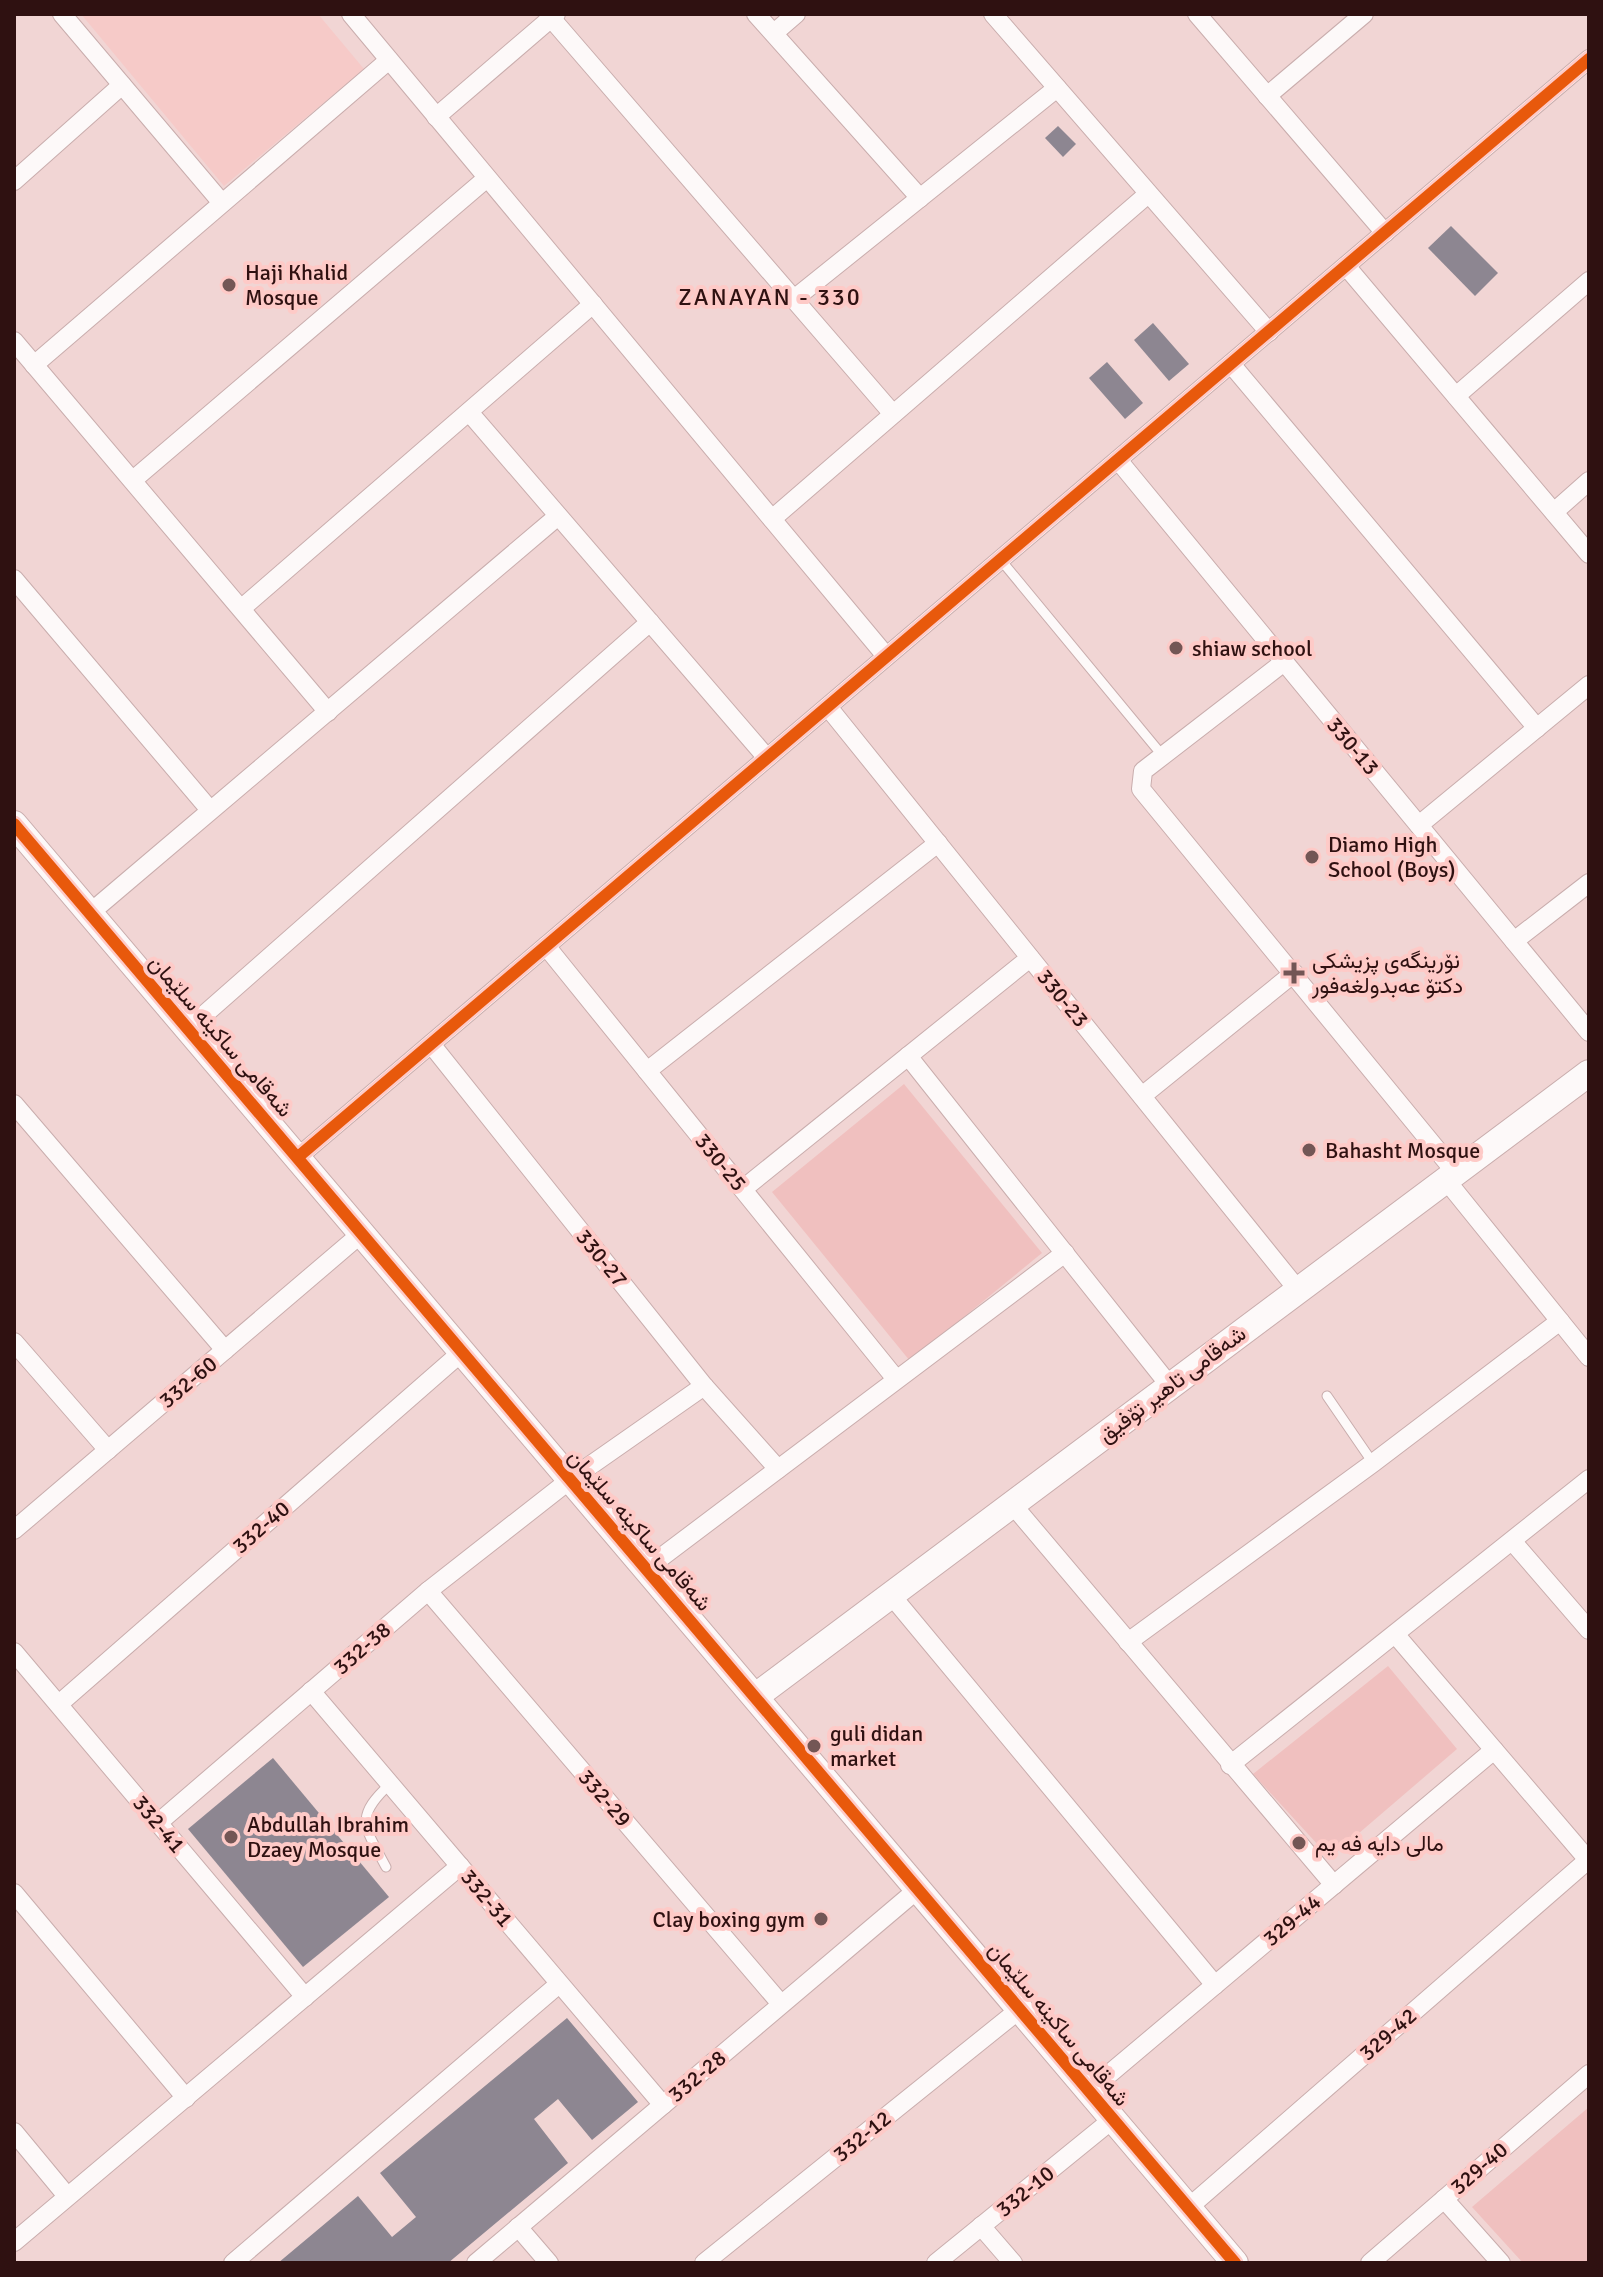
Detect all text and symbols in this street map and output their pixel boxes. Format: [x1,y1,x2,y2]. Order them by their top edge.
place label: Haji Khalid Mosque [245,259,348,311]
marker: Haji Khalid Mosque [220,276,238,294]
district label: ZANAYAN - 330 [678,282,862,312]
place label: shiaw school [1192,635,1313,662]
marker: shiaw school [1167,639,1185,657]
street label: 330-13 [1321,712,1385,780]
place label: Diamo High School (Boys) [1328,831,1456,883]
marker: Diamo High School (Boys) [1303,848,1321,866]
place label: نۆرینگەی پزیشکی دکتۆ عەبدولغەفور [1311,947,1463,999]
street label: شەقامی ساکینە سلێمان [143,949,299,1123]
marker: نۆرینگەی پزیشکی دکتۆ عەبدولغەفور [1283,962,1305,984]
street label: 330-23 [1031,963,1095,1033]
street label: 330-25 [689,1127,753,1197]
place label: Bahasht Mosque [1325,1137,1480,1164]
marker: Bahasht Mosque [1300,1141,1318,1159]
street label: 330-27 [570,1223,634,1293]
street label: شەقامی تاهیر تۆفیق [1093,1320,1251,1448]
street label: 332-60 [154,1350,222,1414]
street label: شەقامی ساکینە سلێمان [562,1443,718,1617]
street label: 332-40 [227,1495,295,1559]
street label: 332-38 [328,1616,396,1680]
place label: guli didan market [830,1720,923,1772]
marker: guli didan market [805,1737,823,1755]
street label: 332-29 [573,1764,637,1832]
street label: 332-41 [127,1790,191,1858]
place label: Abdullah Ibrahim Dzaey Mosque [247,1811,409,1863]
marker: Abdullah Ibrahim Dzaey Mosque [222,1828,240,1846]
place label: مالى دايه فه يم [1315,1830,1444,1858]
marker: مالى دايه فه يم [1290,1834,1308,1852]
street label: 332-31 [455,1864,519,1932]
street label: 329-44 [1258,1888,1326,1952]
place label: Clay boxing gym [653,1906,805,1933]
marker: Clay boxing gym [812,1910,830,1928]
street label: شەقامی ساکینە سلێمان [982,1936,1136,2112]
street label: 329-42 [1354,2002,1422,2066]
street label: 332-28 [663,2044,731,2108]
street label: 332-12 [827,2104,897,2168]
street label: 329-40 [1445,2136,1513,2200]
street label: 332-10 [990,2159,1060,2223]

